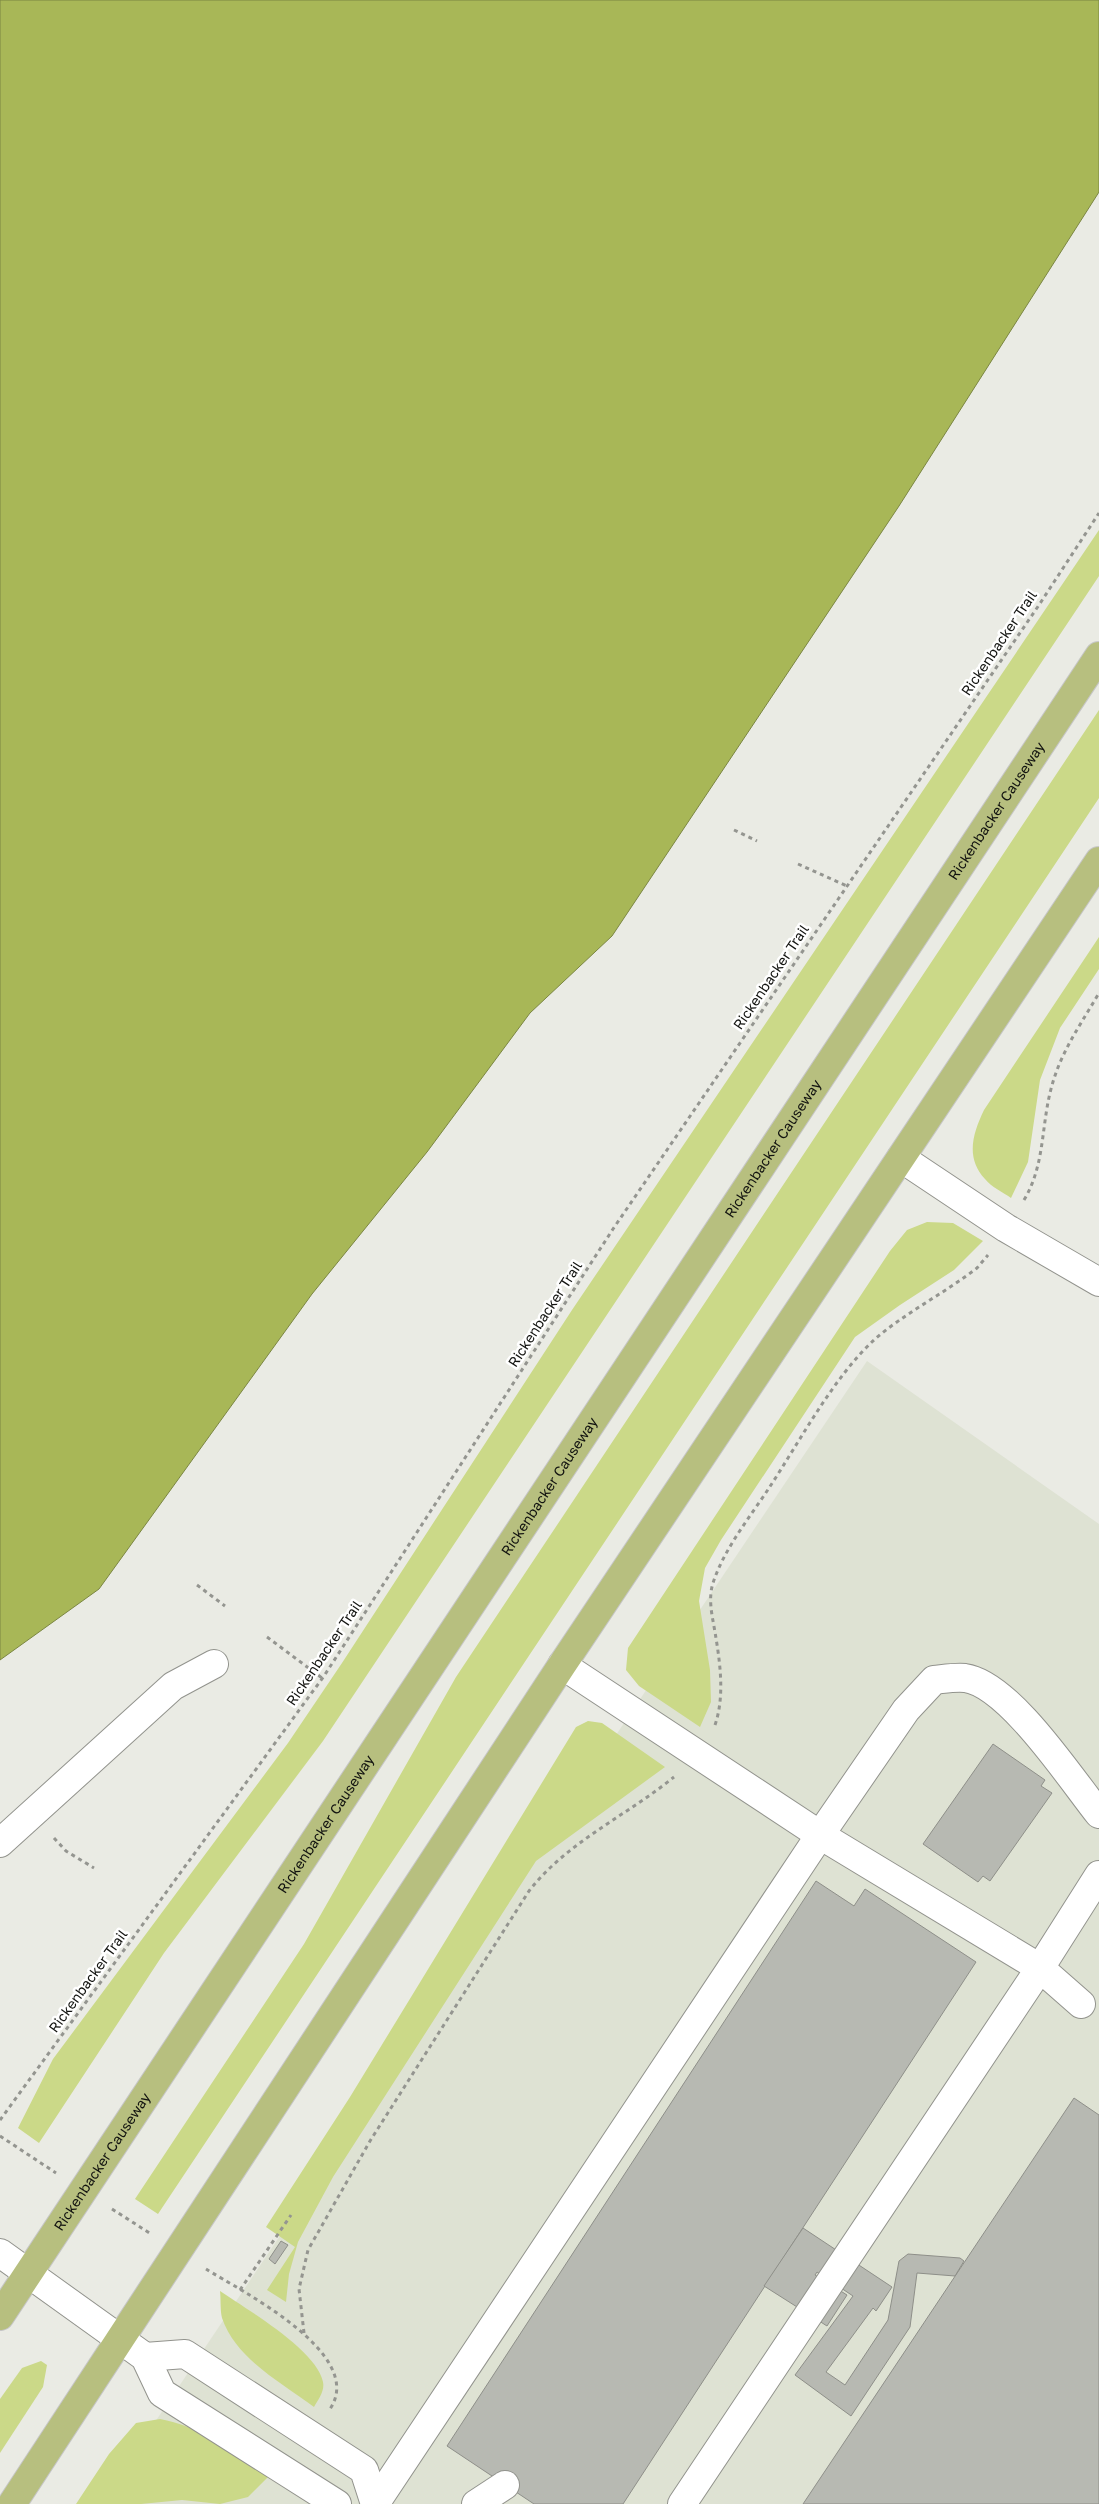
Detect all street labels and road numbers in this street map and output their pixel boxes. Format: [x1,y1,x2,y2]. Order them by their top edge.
street label: Rickenbacker Trail [957,587,1040,698]
street label: Rickenbacker Causeway [944,738,1048,883]
street label: Rickenbacker Trail [729,921,812,1032]
street label: Rickenbacker Causeway [721,1076,824,1221]
street label: Rickenbacker Trail [504,1258,585,1370]
street label: Rickenbacker Causeway [497,1414,601,1558]
street label: Rickenbacker Trail [282,1597,365,1708]
street label: Rickenbacker Causeway [273,1751,377,1896]
street label: Rickenbacker Trail [45,1926,131,2035]
street label: Rickenbacker Causeway [50,2089,154,2234]

